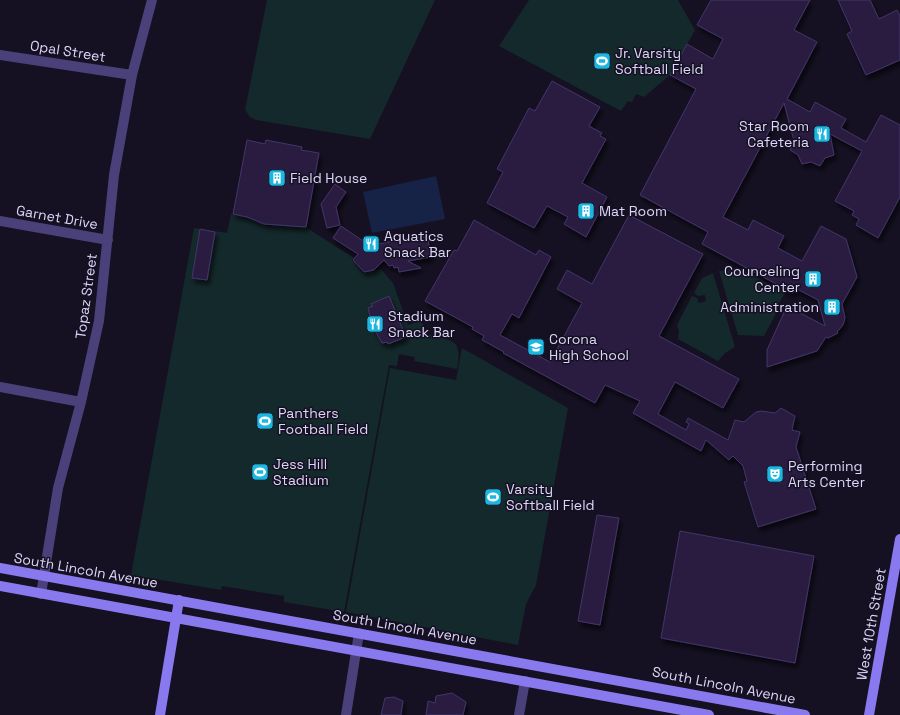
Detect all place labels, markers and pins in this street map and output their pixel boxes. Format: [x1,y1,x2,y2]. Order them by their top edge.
place label: Jr. Varsity Softball Field [615,44,704,78]
sports icon: Jr. Varsity Softball Field [592,51,612,71]
place label: Star Room Cafeteria [739,117,809,151]
restaurant icon: Star Room Cafeteria [812,124,832,144]
building icon: Field House [267,168,287,188]
place label: Field House [290,169,367,187]
building icon: Mat Room [576,201,596,221]
place label: Mat Room [599,202,667,220]
place label: Aquatics Snack Bar [384,227,451,261]
restaurant icon: Aquatics Snack Bar [361,234,381,254]
place label: Counceling Center [724,262,800,296]
building icon: Counceling Center [803,269,823,289]
building icon: Administration [822,297,842,317]
place label: Administration [720,298,819,316]
place label: Stadium Snack Bar [388,307,455,341]
restaurant icon: Stadium Snack Bar [365,314,385,334]
place label: Corona High School [549,330,629,364]
school or university icon: Corona High School [526,337,546,357]
place label: Panthers Football Field [278,404,368,438]
sports icon: Panthers Football Field [255,411,275,431]
place label: Jess Hill Stadium [273,455,329,489]
place label: Performing Arts Center [788,457,865,491]
sports icon: Jess Hill Stadium [250,462,270,482]
theatre icon: Performing Arts Center [765,464,785,484]
place label: Varsity Softball Field [506,480,595,514]
sports icon: Varsity Softball Field [483,487,503,507]

